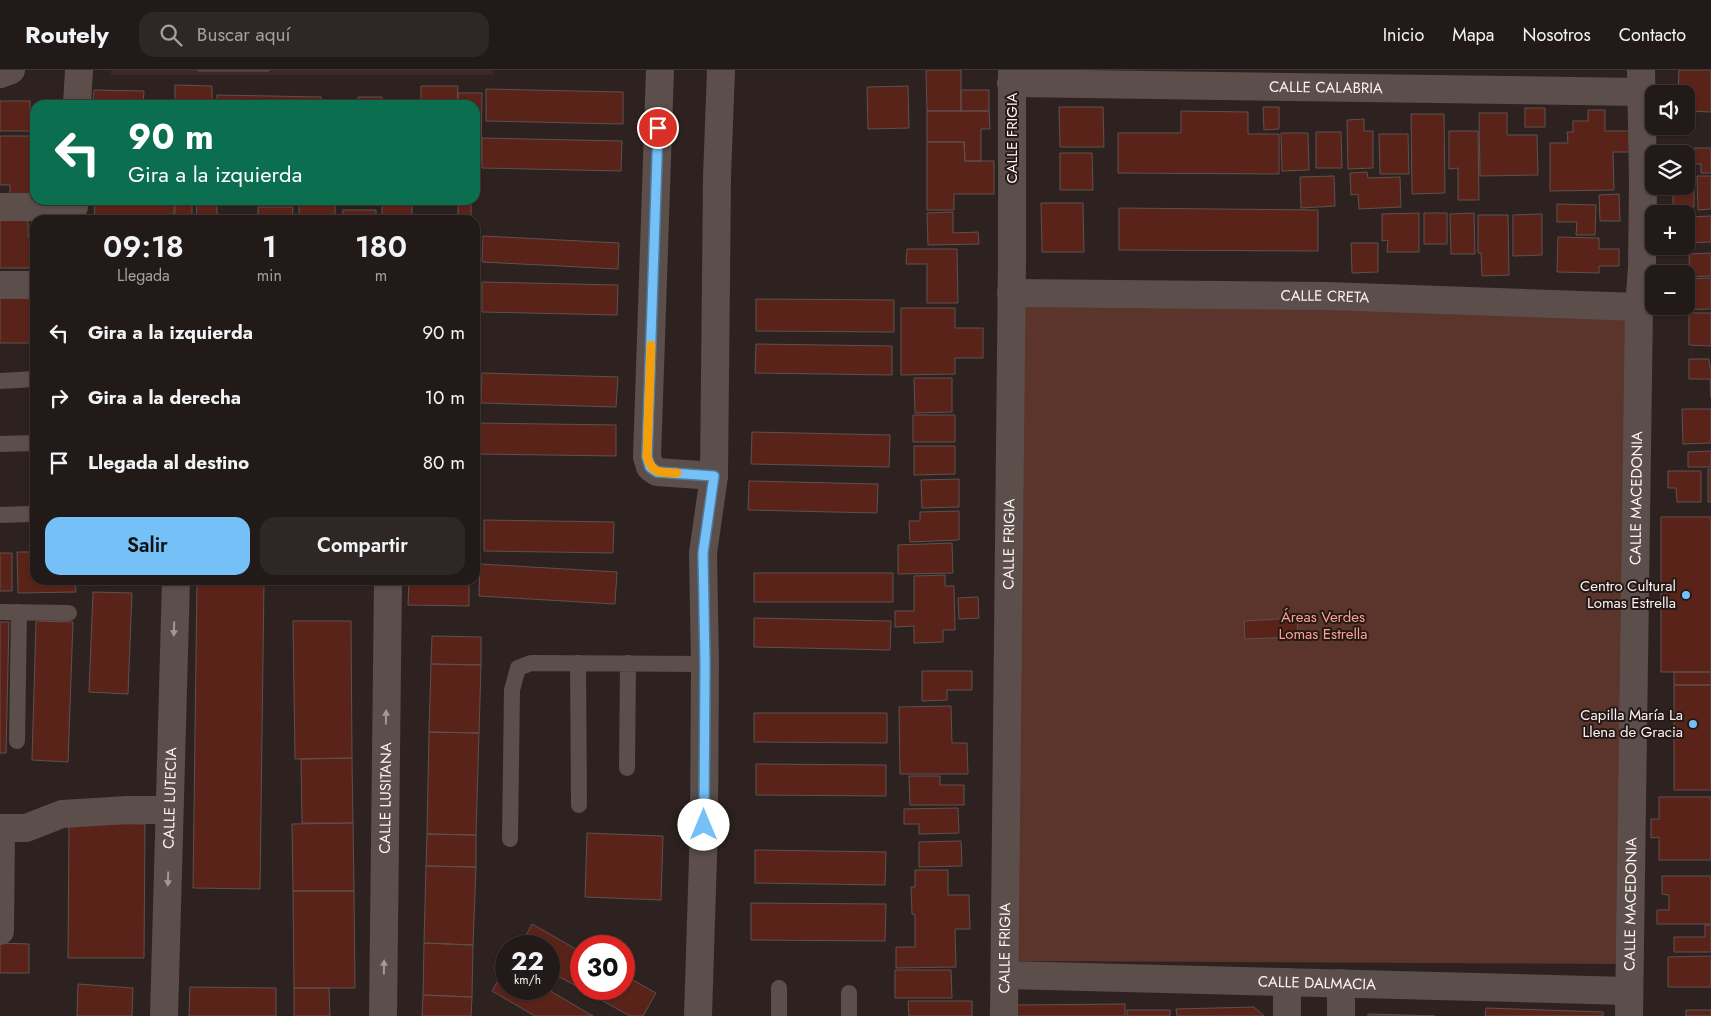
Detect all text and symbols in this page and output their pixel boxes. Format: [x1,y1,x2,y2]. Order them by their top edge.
search box [139,12,489,57]
text: Routely [25,17,109,52]
icon: search [157,21,185,49]
text: Buscar aquí [197,21,290,48]
text: Inicio [1383,22,1424,48]
text: Mapa [1452,22,1494,48]
text: Nosotros [1522,22,1591,48]
text: Contacto [1619,22,1686,48]
street label: CALLE CALABRIA [1269,76,1383,99]
map controls [1645,85,1695,315]
button: sound [1645,85,1695,135]
street label: CALLE FRIGIA [1001,92,1023,183]
pin [637,107,679,149]
text: 90 m [128,112,214,162]
icon: arrive [644,114,672,142]
icon: left [45,120,110,185]
button: layers [1645,145,1695,195]
text: Gira a la izquierda [128,158,302,190]
button: + [1645,205,1695,255]
text: 09:18 [103,225,184,268]
text: 1 [262,225,277,268]
text: 180 [355,225,407,268]
text: Llegada [117,264,170,287]
text: min [257,264,282,287]
text: m [375,264,387,287]
button: − [1645,265,1695,315]
street label: CALLE CRETA [1281,285,1370,308]
icon: left [45,319,73,347]
text: Gira a la izquierda [88,319,253,346]
text: 90 m [422,319,465,346]
icon: right [45,384,73,412]
text: Gira a la derecha [88,384,241,411]
text: 10 m [425,384,465,411]
street label: CALLE MACEDONIA [1624,431,1648,565]
icon: arrive [45,449,73,477]
text: Llegada al destino [88,449,249,476]
text: 80 m [423,449,465,476]
street label: CALLE FRIGIA [997,498,1020,590]
button: Salir [45,517,250,575]
button: Compartir [260,517,465,575]
place label: Centro Cultural Lomas Estrella [1580,575,1676,614]
marker: Centro Cultural Lomas Estrella [1680,589,1692,601]
park label: Áreas Verdes Lomas Estrella [1278,606,1368,645]
one-way arrow [170,621,178,637]
place label: Capilla María La Llena de Gracia [1580,704,1683,743]
one-way arrow [383,709,391,725]
marker: Capilla María La Llena de Gracia [1687,718,1699,730]
street label: CALLE LUSITANA [374,742,397,854]
street label: CALLE LUTECIA [158,747,182,849]
position arrow [677,798,729,850]
street label: CALLE MACEDONIA [1619,837,1643,971]
one-way arrow [163,871,171,887]
street label: CALLE FRIGIA [993,902,1016,994]
speed limit sign: 30 [570,935,635,1000]
text: 22 [511,943,544,979]
one-way arrow [380,959,388,975]
street label: CALLE DALMACIA [1258,970,1376,996]
text: km/h [514,971,541,989]

